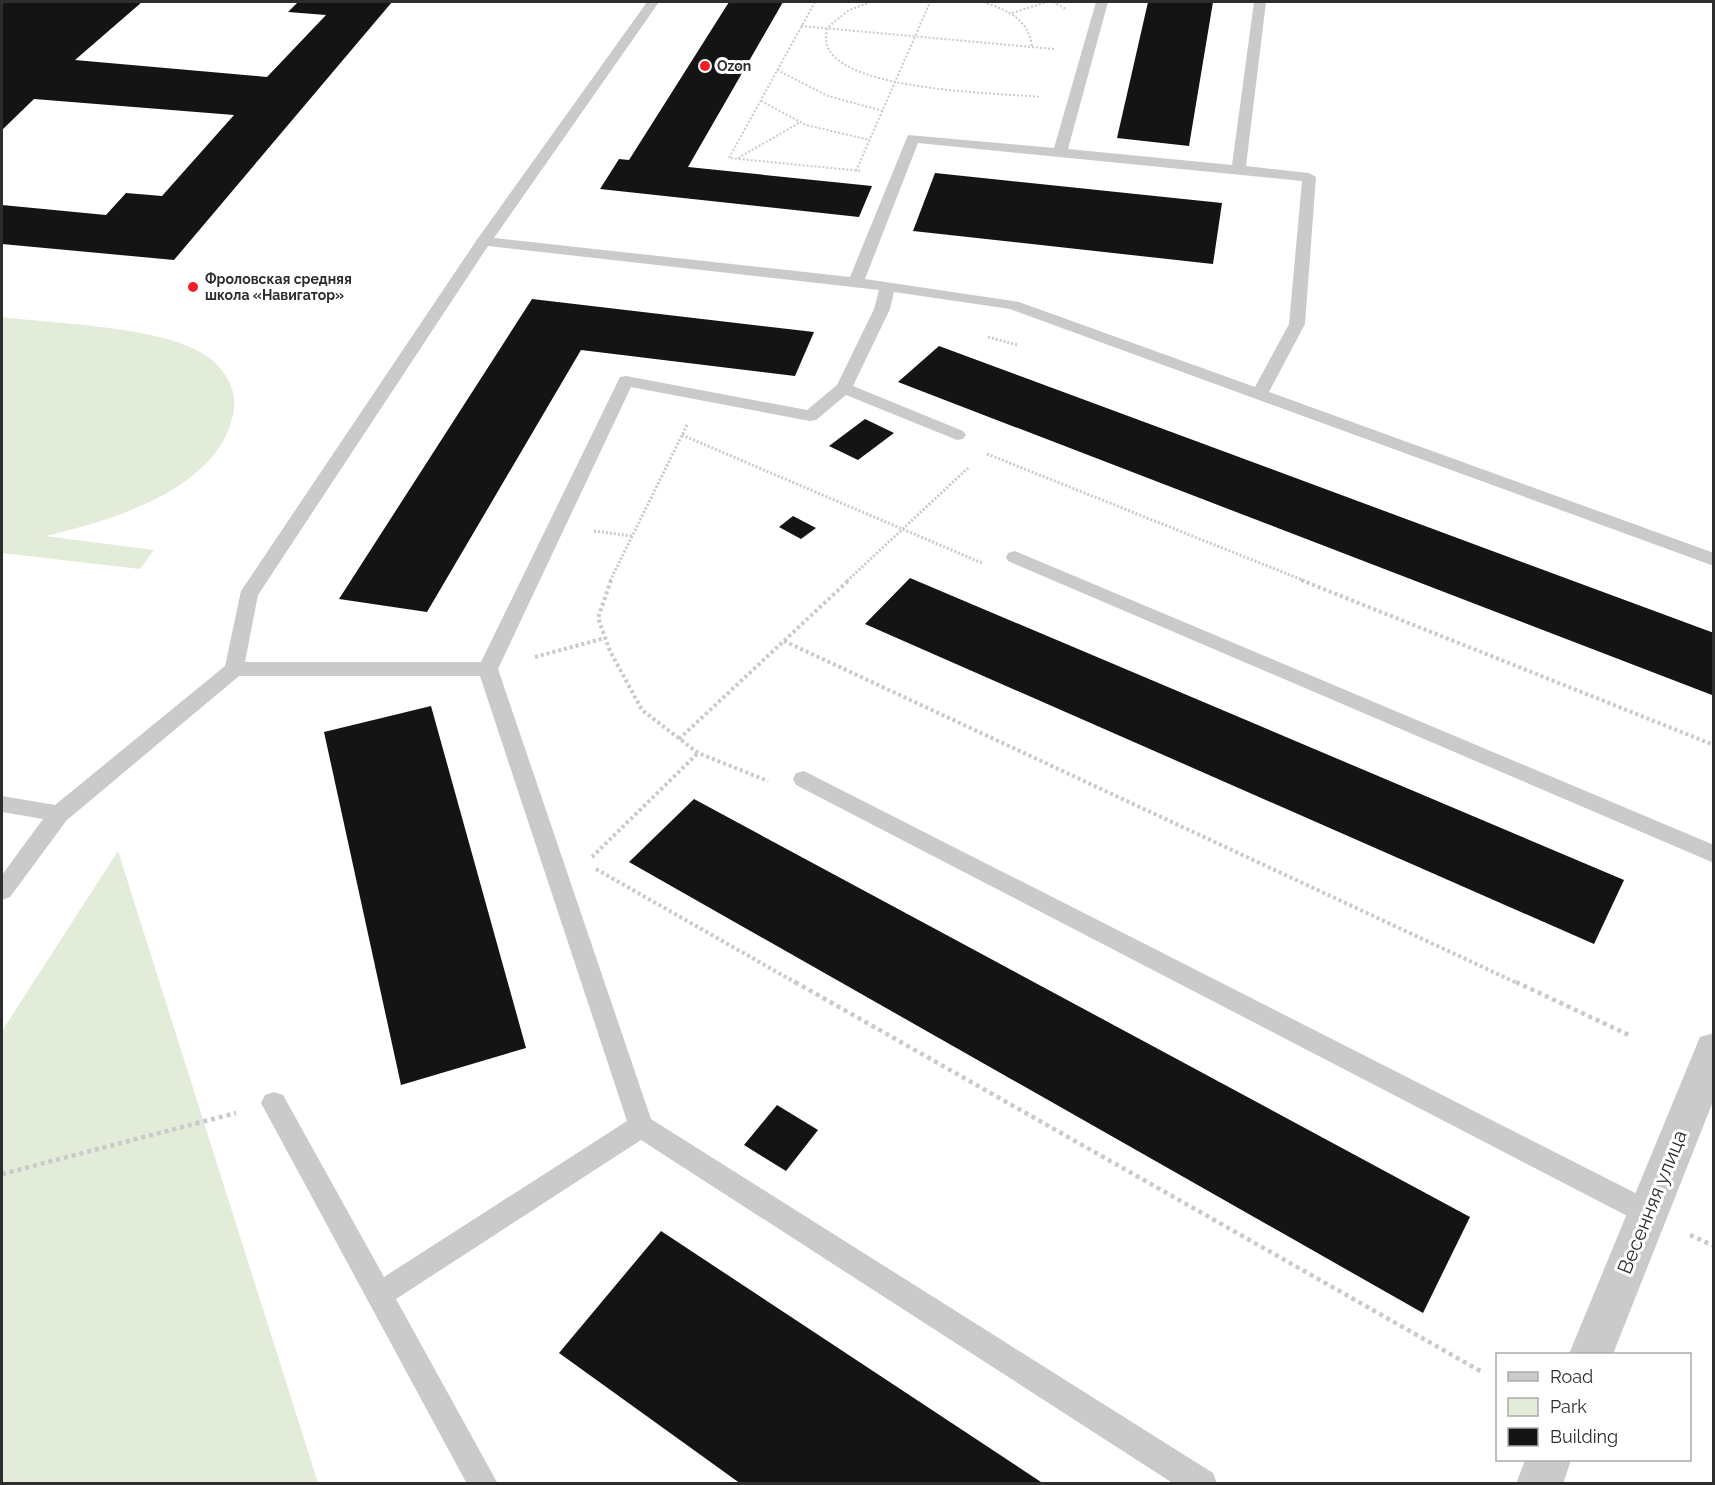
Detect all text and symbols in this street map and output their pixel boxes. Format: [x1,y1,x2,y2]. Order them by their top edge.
place label: Ozon [717,58,751,74]
marker: Ozon [698,59,712,73]
place label: Фроловская средняя школа «Навигатор» [205,271,352,303]
marker: Фроловская средняя школа «Навигатор» [186,280,200,294]
street label: Весенняя улица [1612,1127,1692,1277]
legend [1496,1353,1691,1461]
text: Road [1550,1366,1593,1387]
text: Park [1550,1396,1587,1417]
text: Building [1550,1426,1618,1447]

